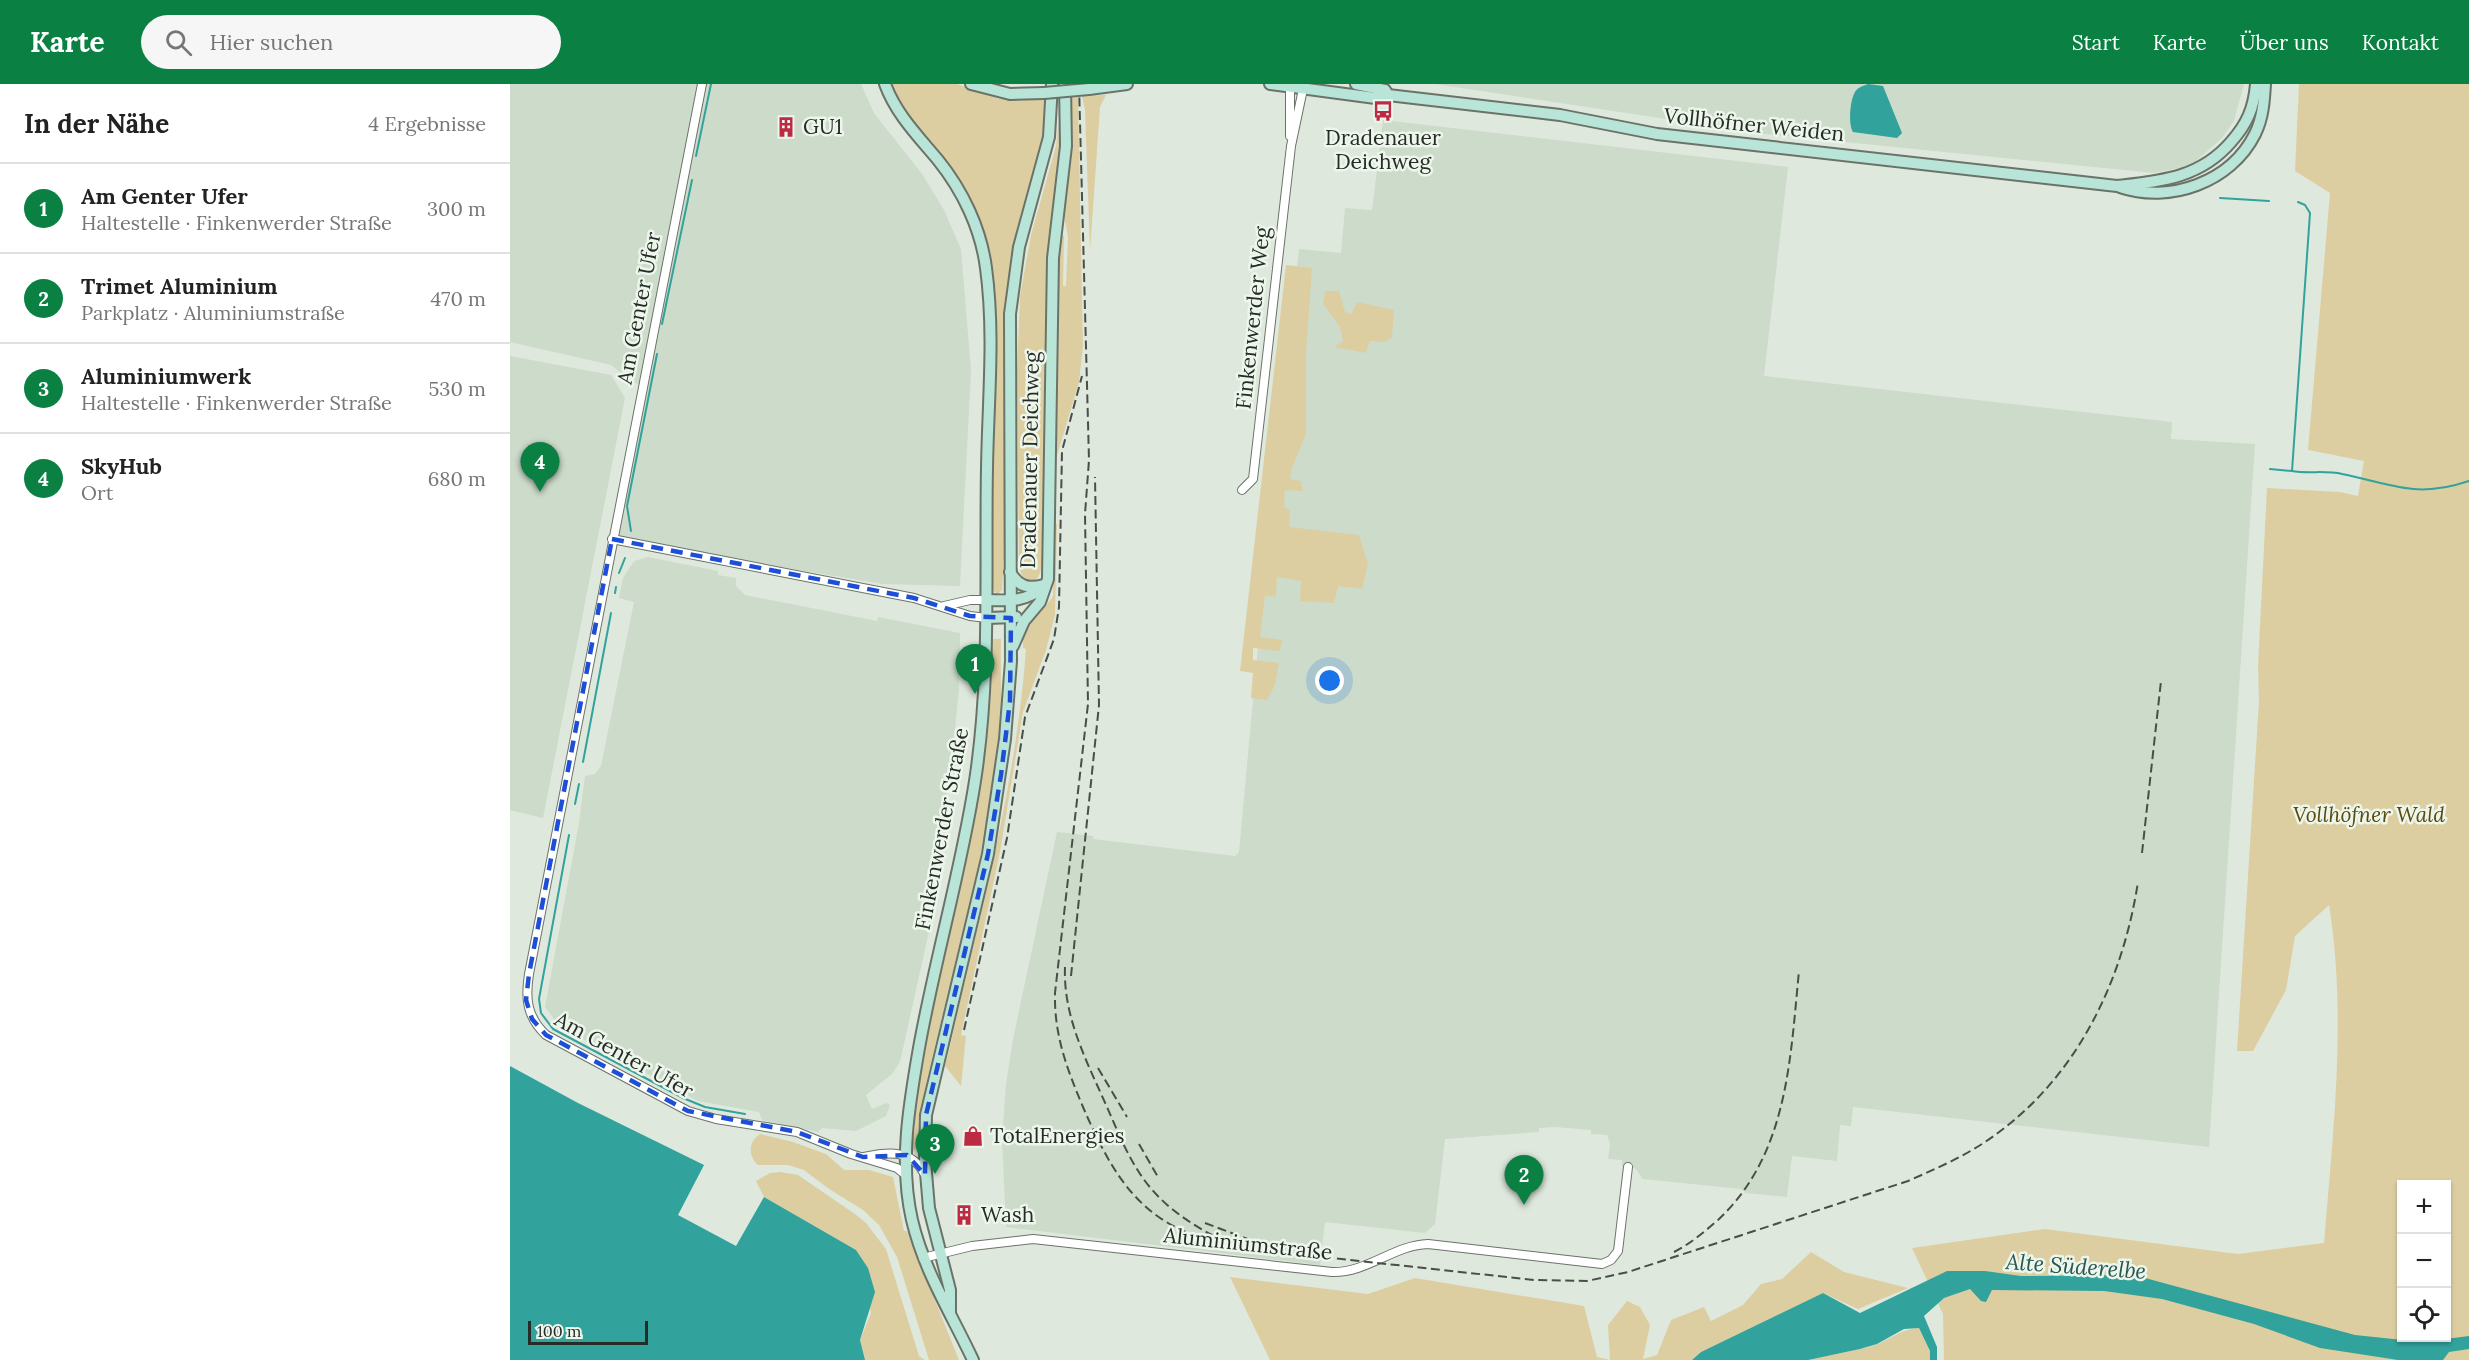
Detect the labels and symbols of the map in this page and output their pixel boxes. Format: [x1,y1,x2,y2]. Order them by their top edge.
bus stop icon: Dradenauer Deichweg [1371,99,1395,123]
street label: Vollhöfner Weiden [1662,101,1846,147]
place label: GU1 [803,113,842,140]
building icon: GU1 [774,115,798,139]
place label: Dradenauer Deichweg [1325,124,1441,175]
street label: Finkenwerder Weg [1229,225,1276,411]
street label: Am Genter Ufer [610,229,667,387]
street label: Dradenauer Deichweg [1014,351,1045,569]
pin: 4 [520,442,560,492]
pin: 1 [956,644,994,694]
your location [1315,666,1344,695]
street label: Finkenwerder Straße [909,725,974,933]
park label: Vollhöfner Wald [2293,801,2445,828]
street label: Am Genter Ufer [549,1005,698,1104]
place label: TotalEnergies [990,1122,1125,1149]
pin: 3 [916,1124,954,1174]
shop icon: TotalEnergies [961,1124,985,1148]
pin: 2 [1504,1156,1544,1205]
place label: Wash [981,1201,1034,1228]
building icon: Wash [952,1203,976,1227]
street label: Aluminiumstraße [1161,1221,1334,1266]
water label: Alte Süderelbe [2004,1247,2147,1285]
scale bar [528,1318,648,1346]

